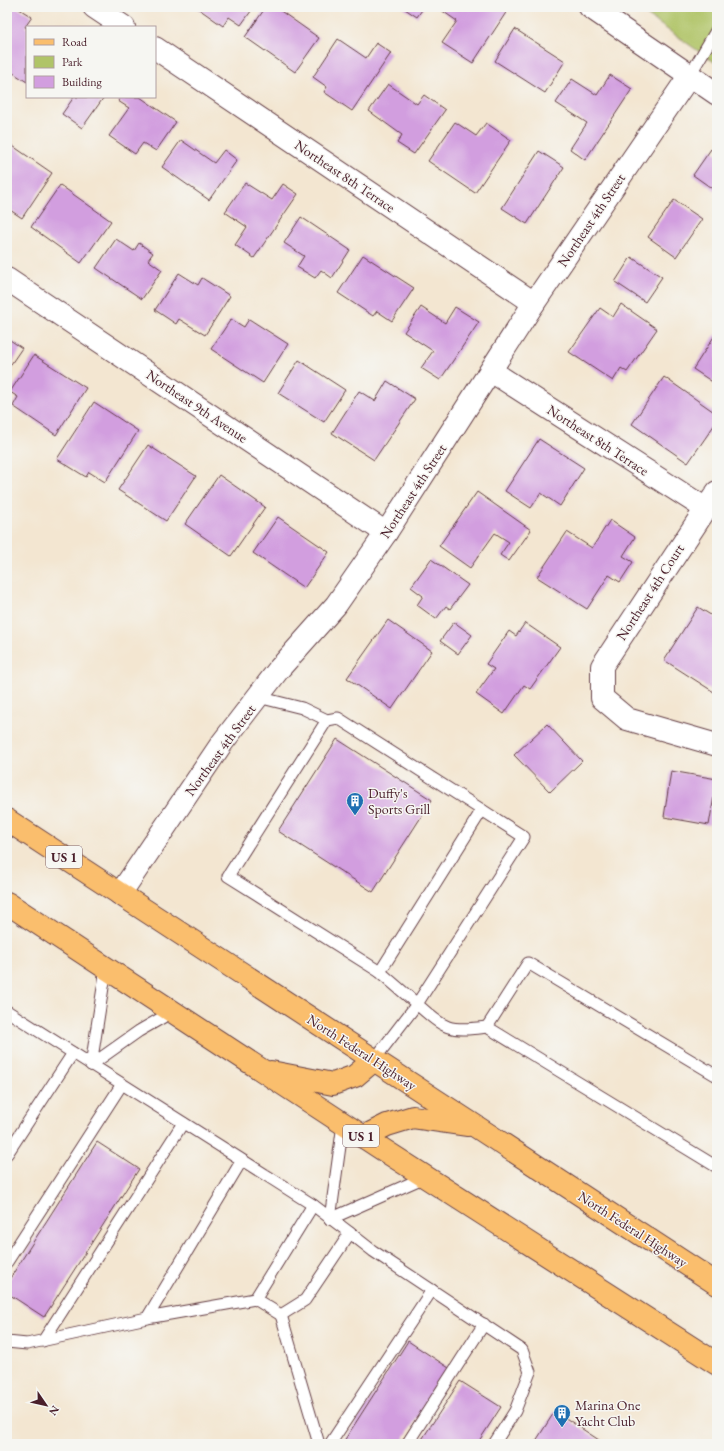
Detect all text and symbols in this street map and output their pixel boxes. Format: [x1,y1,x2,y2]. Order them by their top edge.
legend [26,26,156,98]
text: Road [62,34,88,50]
text: Park [62,54,83,70]
text: Building [62,74,103,90]
street label: Northeast 8th Terrace [291,136,399,217]
street label: Northeast 4th Street [553,169,629,270]
street label: Northeast 9th Avenue [143,365,252,447]
street label: Northeast 8th Terrace [544,400,653,480]
street label: Northeast 4th Street [376,440,451,542]
street label: Northeast 4th Court [612,540,688,644]
street label: Northeast 4th Street [181,700,260,799]
place label: Duffy's Sports Grill [368,784,431,818]
building icon: Duffy's Sports Grill [345,791,365,816]
road number: US 1 [46,846,82,868]
street label: North Federal Highway [304,1010,421,1095]
road number: US 1 [343,1125,379,1147]
street label: North Federal Highway [575,1187,692,1272]
north arrow [26,1385,66,1425]
place label: Marina One Yacht Club [575,1396,641,1430]
text: N [46,1403,63,1418]
building icon: Marina One Yacht Club [552,1403,572,1428]

